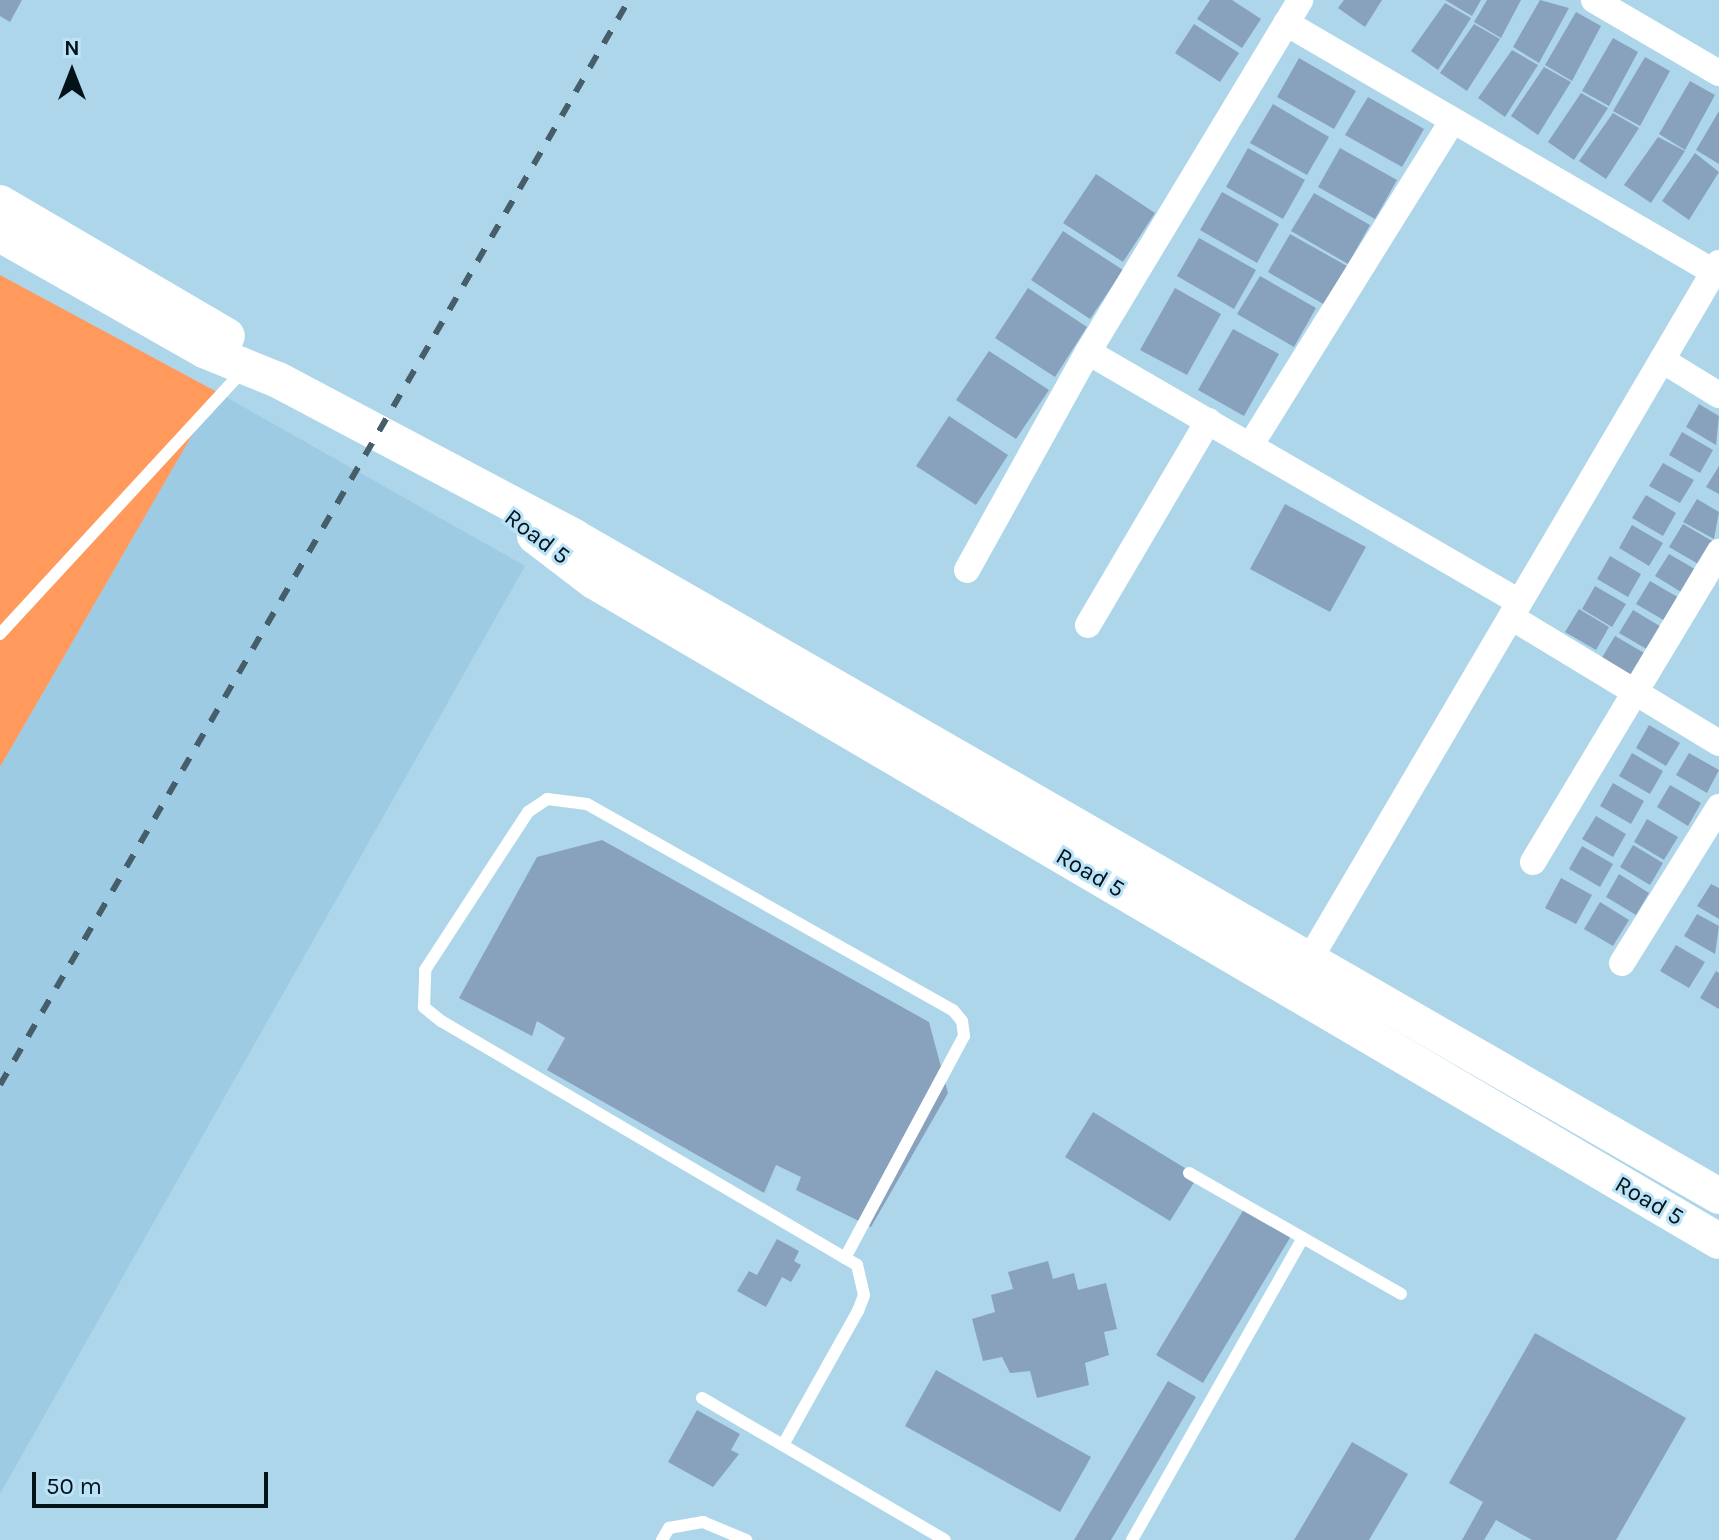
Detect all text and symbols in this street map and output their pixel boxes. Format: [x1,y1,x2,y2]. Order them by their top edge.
north arrow [32,32,112,112]
text: N [64,35,80,61]
street label: Road 5 [499,503,575,571]
street label: Road 5 [1051,842,1129,904]
street label: Road 5 [1610,1170,1688,1232]
scale bar [36,1456,272,1506]
text: 50 m [46,1472,102,1500]

